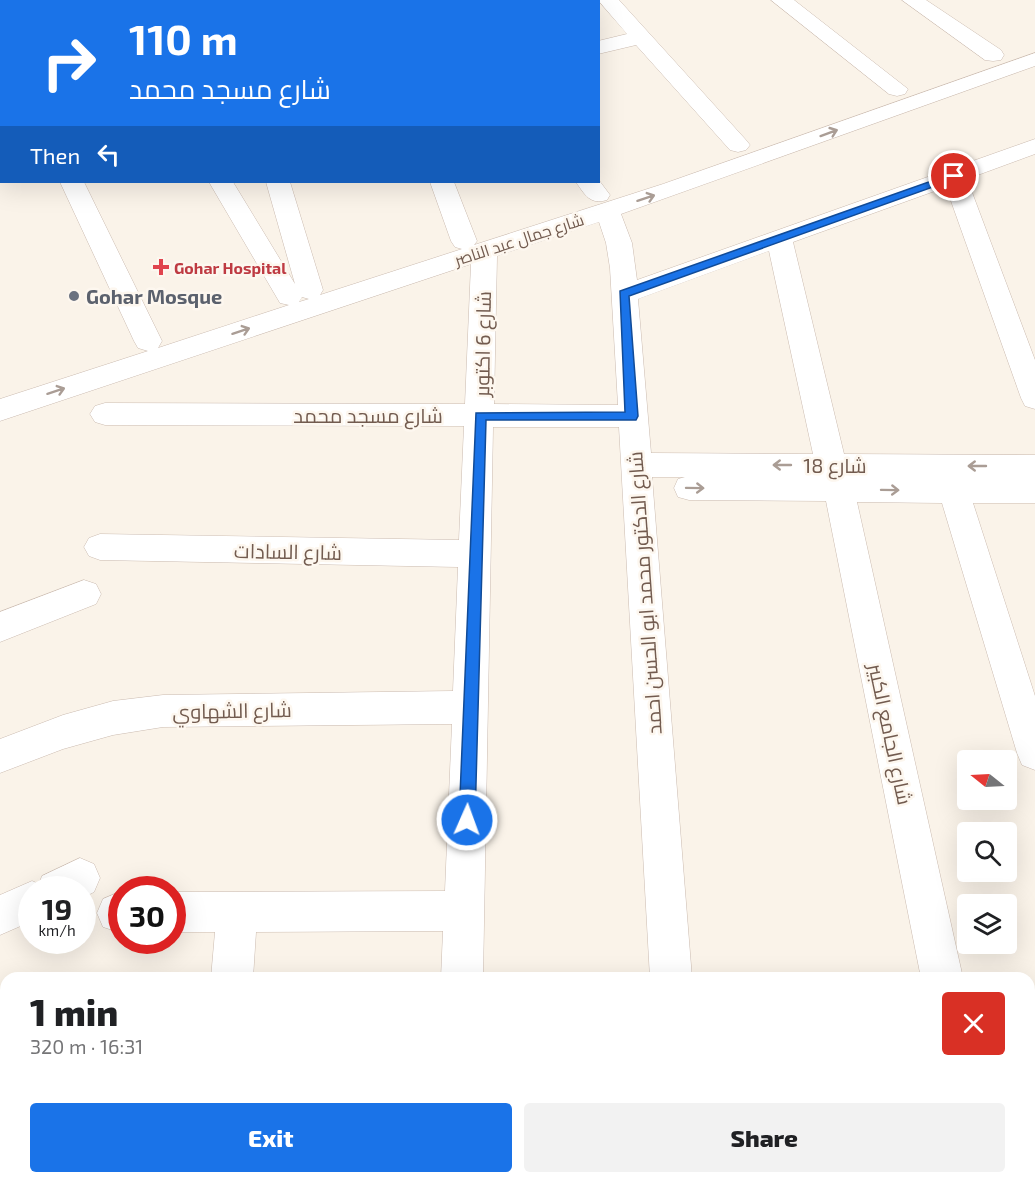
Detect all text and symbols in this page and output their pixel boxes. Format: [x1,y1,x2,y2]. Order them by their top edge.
text: 110 m [129,13,238,63]
icon: right [30,24,108,102]
text: شارع مسجد محمد [129,72,331,104]
one-way arrow [820,126,838,137]
icon: left [92,138,125,171]
text: Then [30,142,80,168]
pin [928,150,979,201]
icon: arrive [937,159,970,192]
one-way arrow [636,191,655,202]
street label: شارع جمال عبد الناصر [451,209,587,272]
marker: Gohar Hospital [152,258,170,276]
place label: Gohar Hospital [174,258,287,277]
place label: Gohar Mosque [86,284,222,308]
marker: Gohar Mosque [67,289,81,303]
street label: شارع 6 اكتوبر [469,291,498,398]
one-way arrow [231,324,250,335]
one-way arrow [46,385,65,396]
street label: شارع مسجد محمد [293,403,443,430]
street label: شارع الدكتور محمد ابو الحسن احمد [622,450,669,735]
street label: شارع 18 [803,453,867,480]
one-way arrow [772,459,792,471]
one-way arrow [967,460,987,472]
one-way arrow [684,482,704,494]
one-way arrow [879,484,899,496]
street label: شارع السادات [234,538,342,567]
street label: شارع الجامع الكبير [861,660,918,807]
street label: شارع الشهاوي [172,697,292,728]
north arrow [957,750,1017,810]
map controls [957,750,1017,954]
position arrow [435,788,499,852]
button: search [957,822,1017,882]
speed limit sign: 30 [108,876,186,954]
text: 19 [42,890,72,926]
button: layers [957,894,1017,954]
text: km/h [38,921,76,939]
text: 1 min [30,990,118,1033]
button: close [942,992,1005,1055]
text: 320 m · 16:31 [30,1034,143,1058]
button: Exit [30,1103,512,1172]
button: Share [524,1103,1005,1172]

